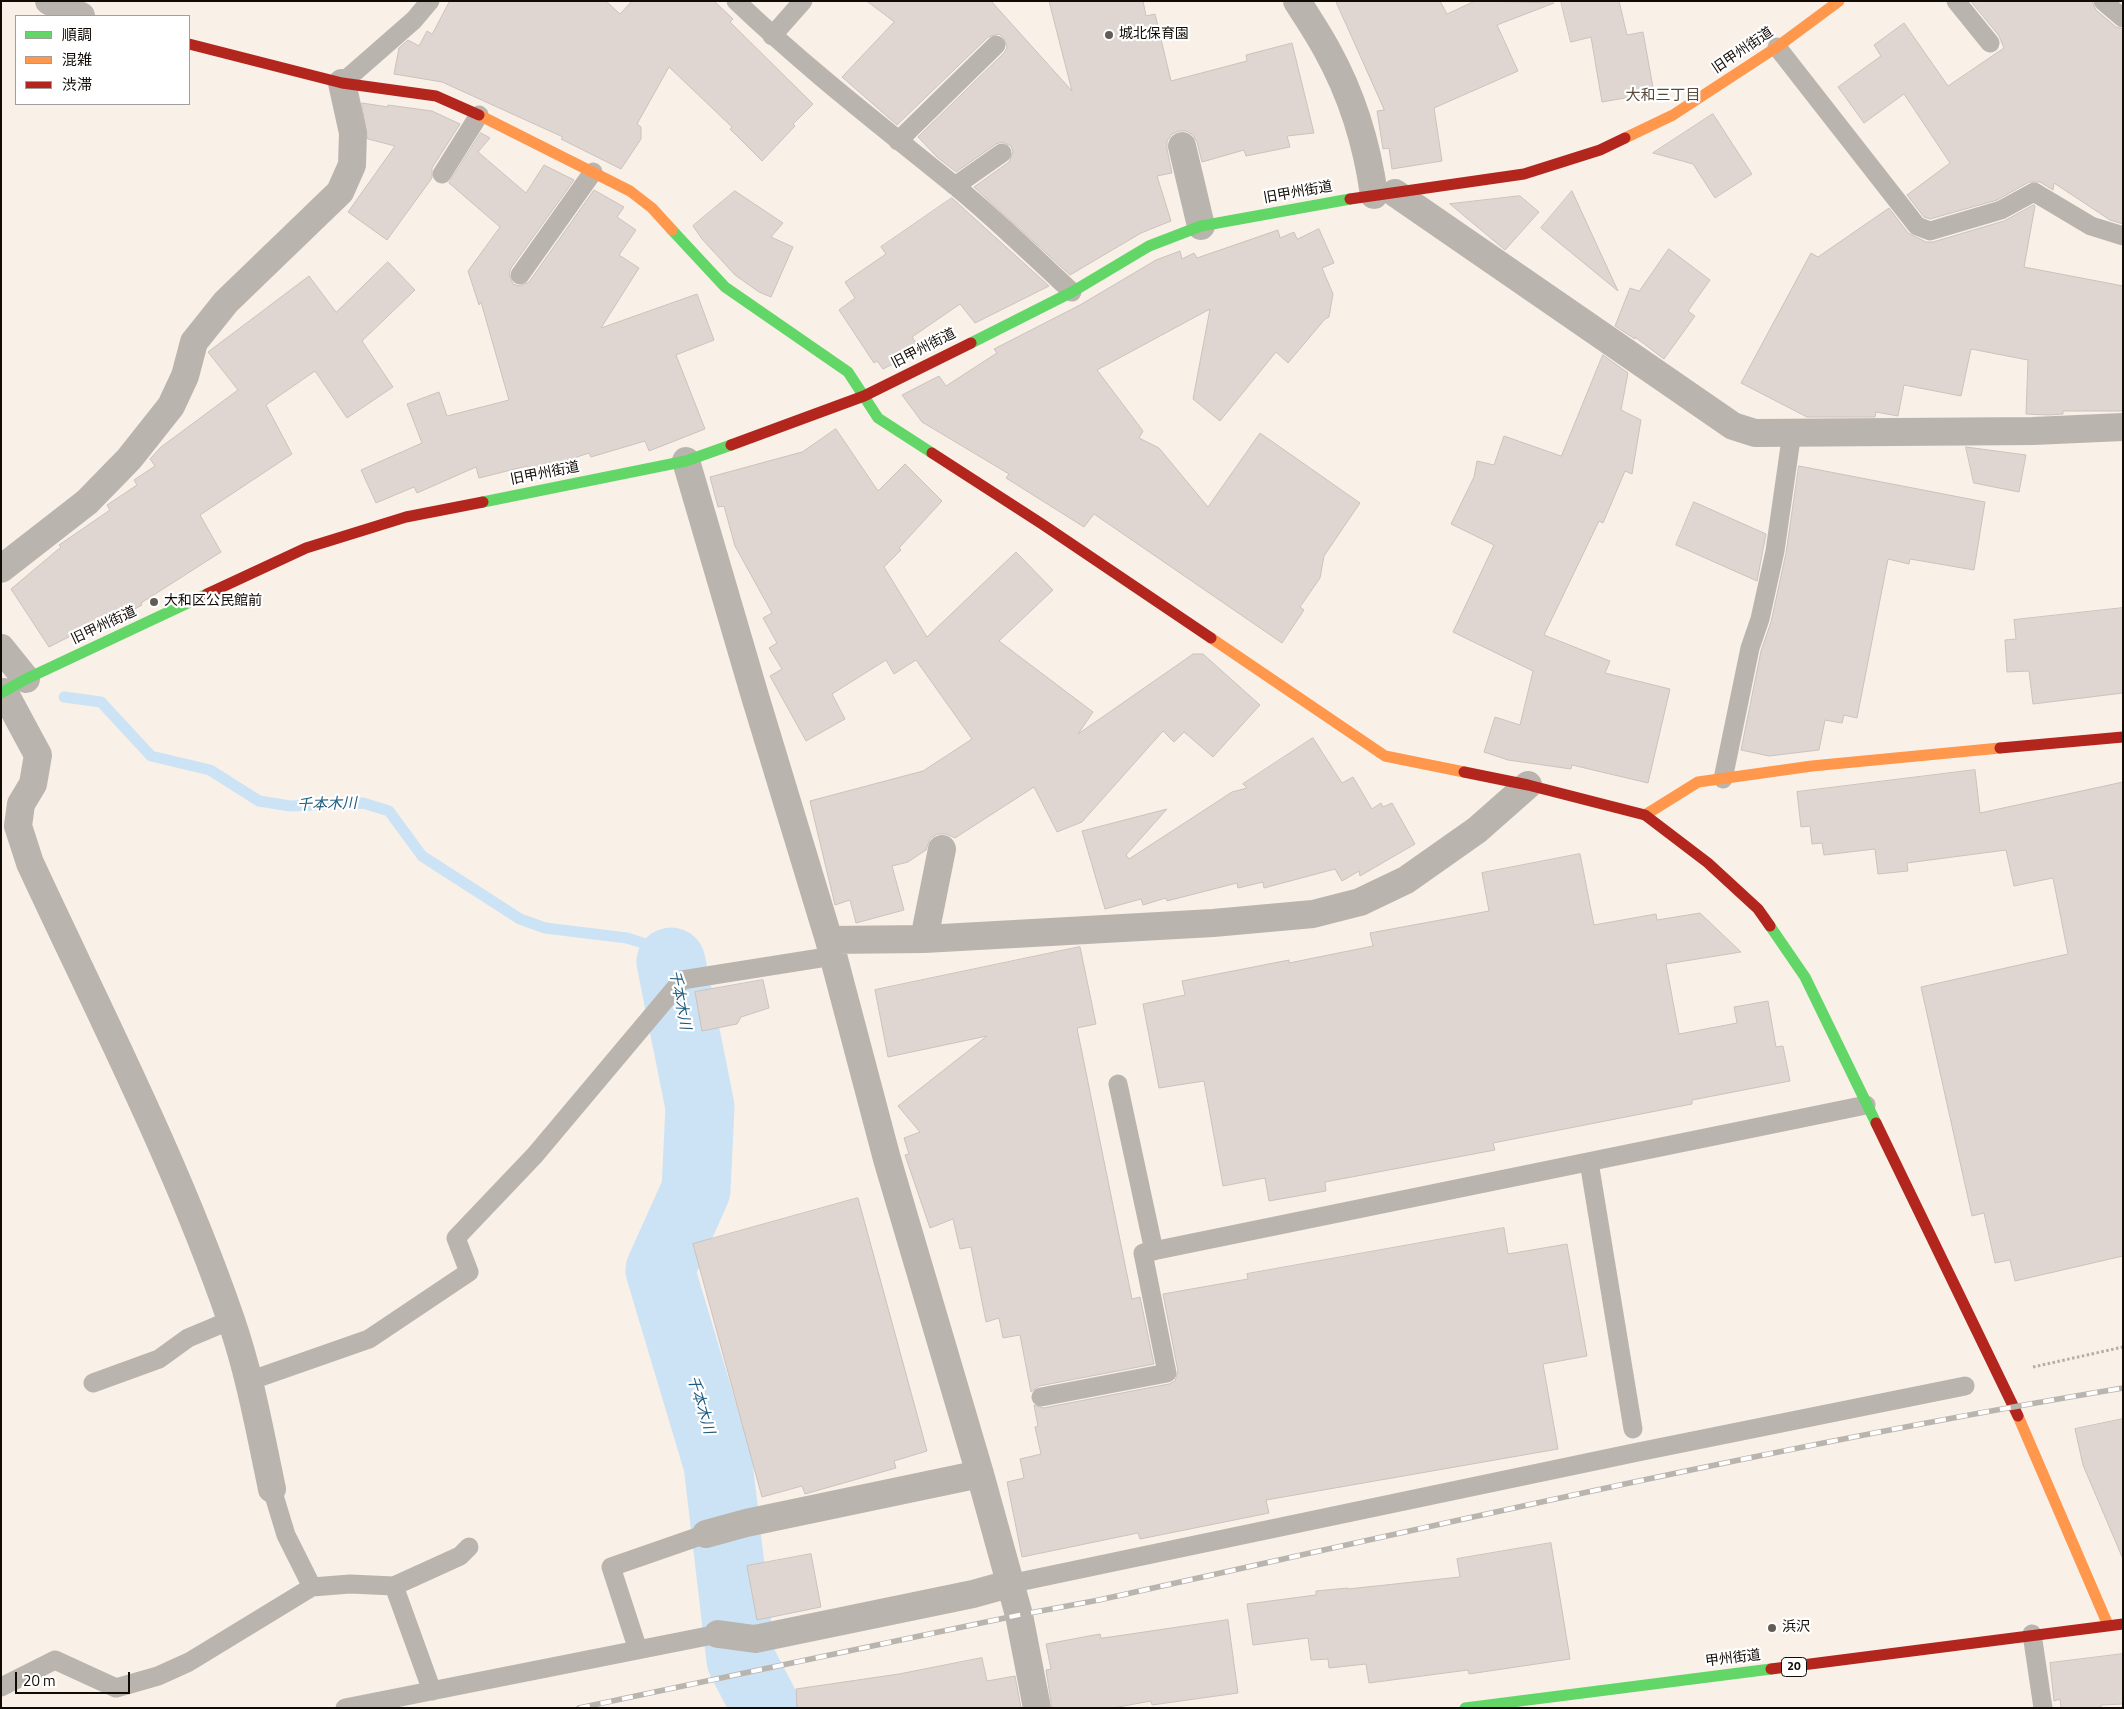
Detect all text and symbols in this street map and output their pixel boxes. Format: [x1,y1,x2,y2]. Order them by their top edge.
legend [15,15,190,105]
text: 順調 [62,23,92,46]
street label: 旧甲州街道 [1709,24,1777,78]
place label: 城北保育園 [1119,27,1189,43]
marker: 城北保育園 [1103,29,1115,41]
text: 混雑 [62,48,92,71]
text: 渋滞 [62,73,92,96]
district label: 大和三丁目 [1626,87,1700,105]
street label: 旧甲州街道 [1262,179,1334,207]
street label: 旧甲州街道 [889,326,959,372]
street label: 旧甲州街道 [509,459,581,489]
place label: 大和区公民館前 [164,594,262,610]
marker: 大和区公民館前 [148,596,160,608]
street label: 旧甲州街道 [69,604,139,648]
water label: 千本木川 [297,795,357,815]
water label: 千本木川 [664,969,694,1031]
water label: 千本木川 [683,1374,717,1436]
place label: 浜沢 [1782,1620,1810,1636]
marker: 浜沢 [1766,1622,1778,1634]
street label: 甲州街道 [1704,1647,1762,1671]
road number: 20 [1782,1658,1806,1676]
scale bar [18,1662,132,1694]
text: 20 m [23,1669,56,1692]

